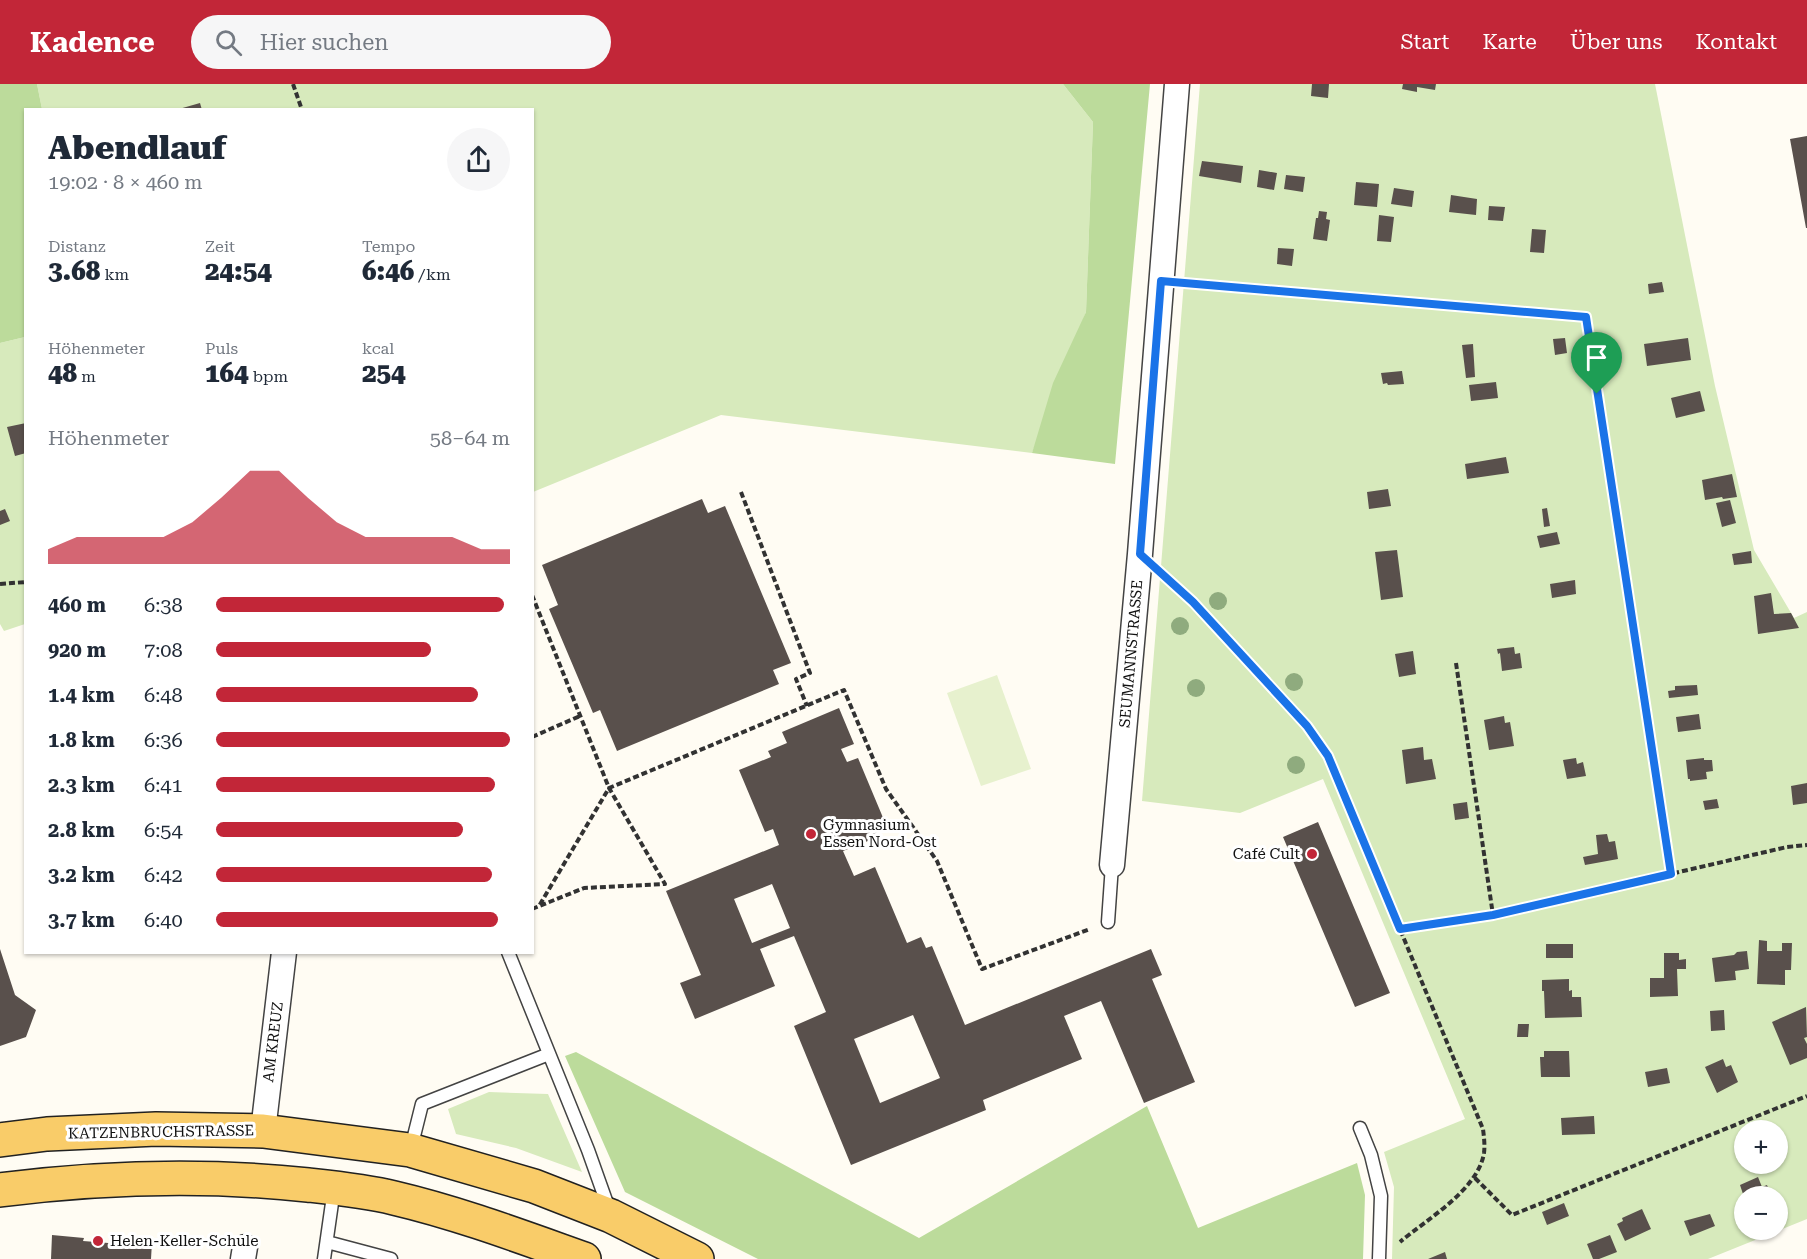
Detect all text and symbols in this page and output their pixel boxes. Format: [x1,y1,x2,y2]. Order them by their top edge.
search box [191,15,611,69]
text: Kadence [30,26,155,59]
icon: search [212,26,245,59]
text: Hier suchen [260,30,389,55]
text: Start [1401,30,1449,54]
text: Karte [1482,30,1537,54]
text: Über uns [1570,30,1662,54]
text: Kontakt [1695,30,1777,54]
text: Abendlauf [48,128,226,167]
button: share [447,128,510,191]
text: 19:02 · 8 × 460 m [48,170,203,194]
text: Distanz [48,237,106,256]
text: Zeit [205,237,235,256]
text: Tempo [362,237,415,256]
text: 3.68 [48,256,100,286]
text: 24:54 [205,256,272,286]
text: 6:46 [362,256,414,286]
text: km [100,265,129,284]
text: /km [414,265,451,284]
pin [1571,332,1622,394]
text: Höhenmeter [48,339,145,358]
text: Puls [205,339,238,358]
text: kcal [362,339,394,358]
icon: arrive [1580,341,1613,374]
text: 48 [48,358,77,388]
text: 164 [205,358,249,388]
text: 254 [362,358,406,388]
text: m [77,367,96,386]
text: bpm [249,367,288,386]
text: Höhenmeter [48,426,169,450]
text: 58–64 m [430,426,510,450]
street label: SEUMANNSTRASSE [1116,579,1146,729]
text: 460 m [48,593,106,617]
text: 6:38 [144,593,183,617]
text: 920 m [48,638,106,662]
text: 7:08 [144,638,183,662]
text: 1.4 km [48,683,115,707]
text: 6:48 [144,683,183,707]
text: 1.8 km [48,728,115,752]
text: 6:36 [144,728,183,752]
text: 2.3 km [48,773,115,797]
text: 6:41 [144,773,183,797]
place label: Gymnasium Essen Nord-Ost [823,816,937,851]
text: 2.8 km [48,818,115,842]
text: 6:54 [144,818,183,842]
marker: Gymnasium Essen Nord-Ost [804,827,818,841]
place label: Café Cult [1233,845,1300,863]
marker: Café Cult [1305,847,1319,861]
text: 3.2 km [48,863,115,887]
text: 6:42 [144,863,183,887]
text: 3.7 km [48,908,115,932]
text: 6:40 [144,908,183,932]
street label: AM KREUZ [259,1001,287,1083]
map controls [1734,1120,1788,1240]
button: + [1734,1120,1788,1174]
street label: KATZENBRUCHSTRASSE [68,1121,254,1143]
button: − [1734,1186,1788,1240]
place label: Helen-Keller-Schule [110,1232,258,1250]
marker: Helen-Keller-Schule [91,1234,105,1248]

